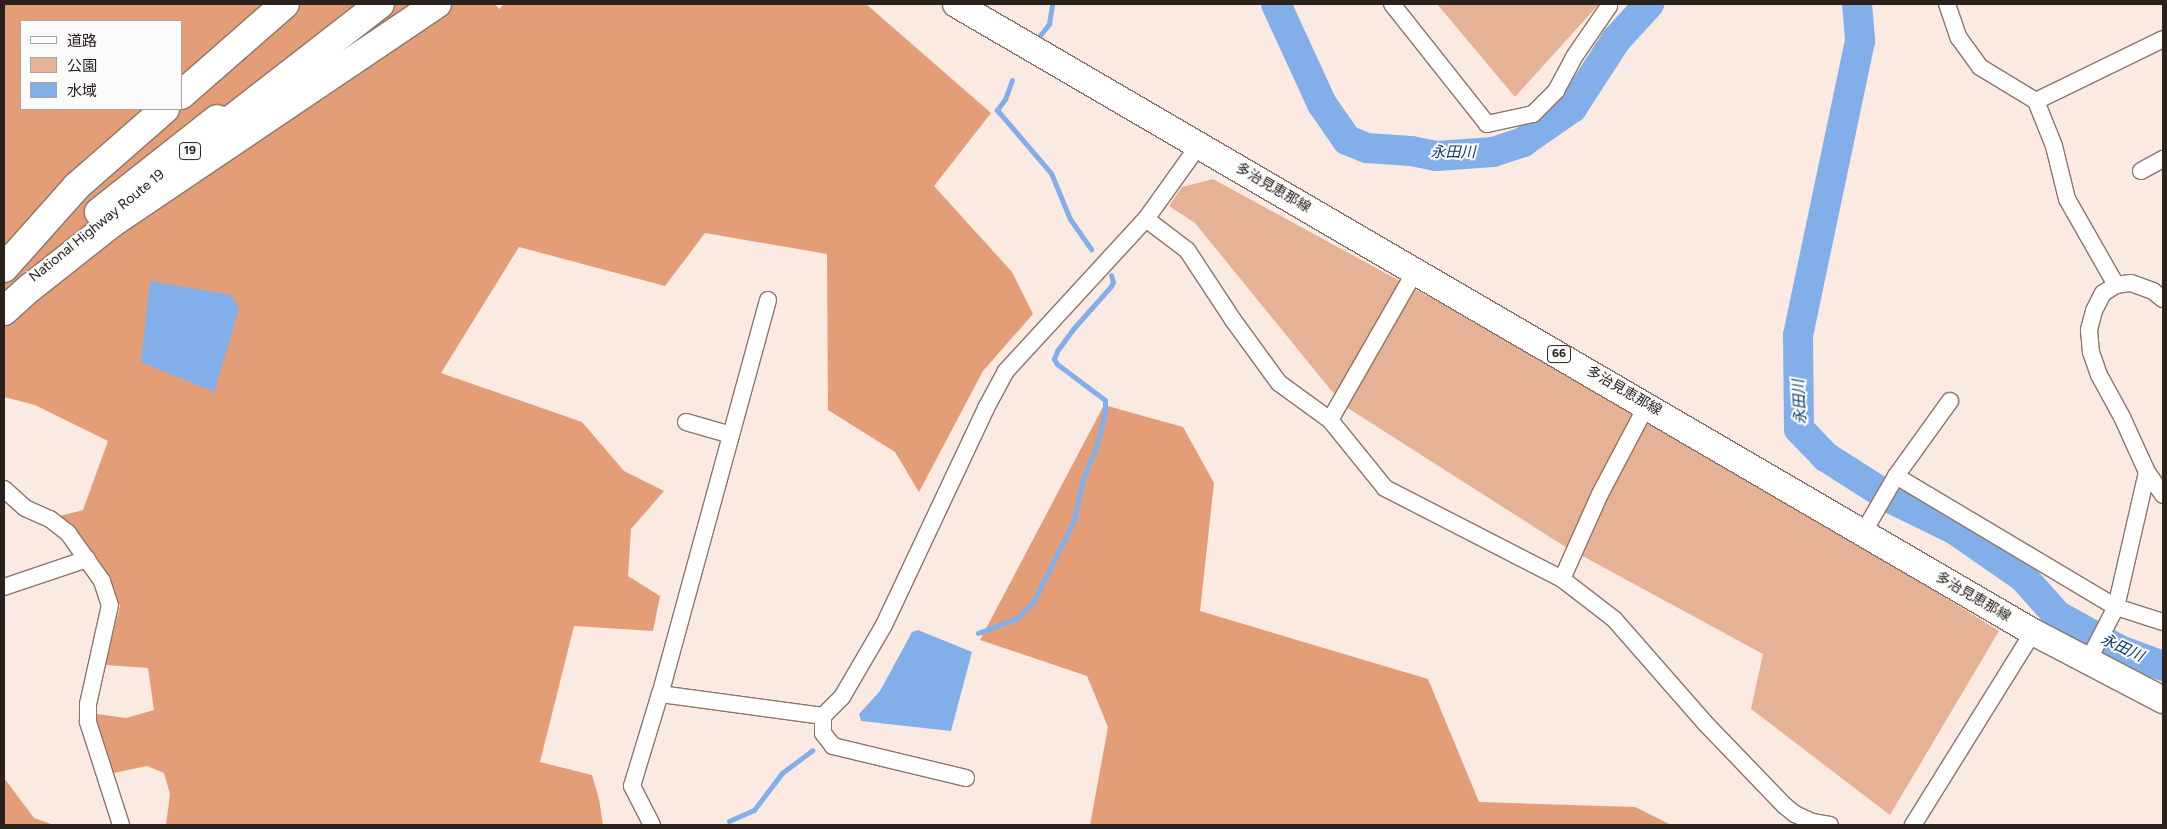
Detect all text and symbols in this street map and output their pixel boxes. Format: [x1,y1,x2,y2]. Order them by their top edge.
legend [20,20,182,110]
text: 道路 [67,32,97,50]
text: 公園 [67,57,97,75]
text: 水域 [67,82,97,100]
road number: 19 [179,142,201,160]
water label: 永田川 [1431,144,1475,162]
street label: 多治見恵那線 [1232,160,1314,216]
street label: National Highway Route 19 [26,166,168,286]
road number: 66 [1546,344,1572,364]
street label: 多治見恵那線 [1583,363,1665,419]
water label: 永田川 [1790,379,1810,425]
street label: 多治見恵那線 [1932,569,2014,625]
water label: 永田川 [2098,630,2146,666]

